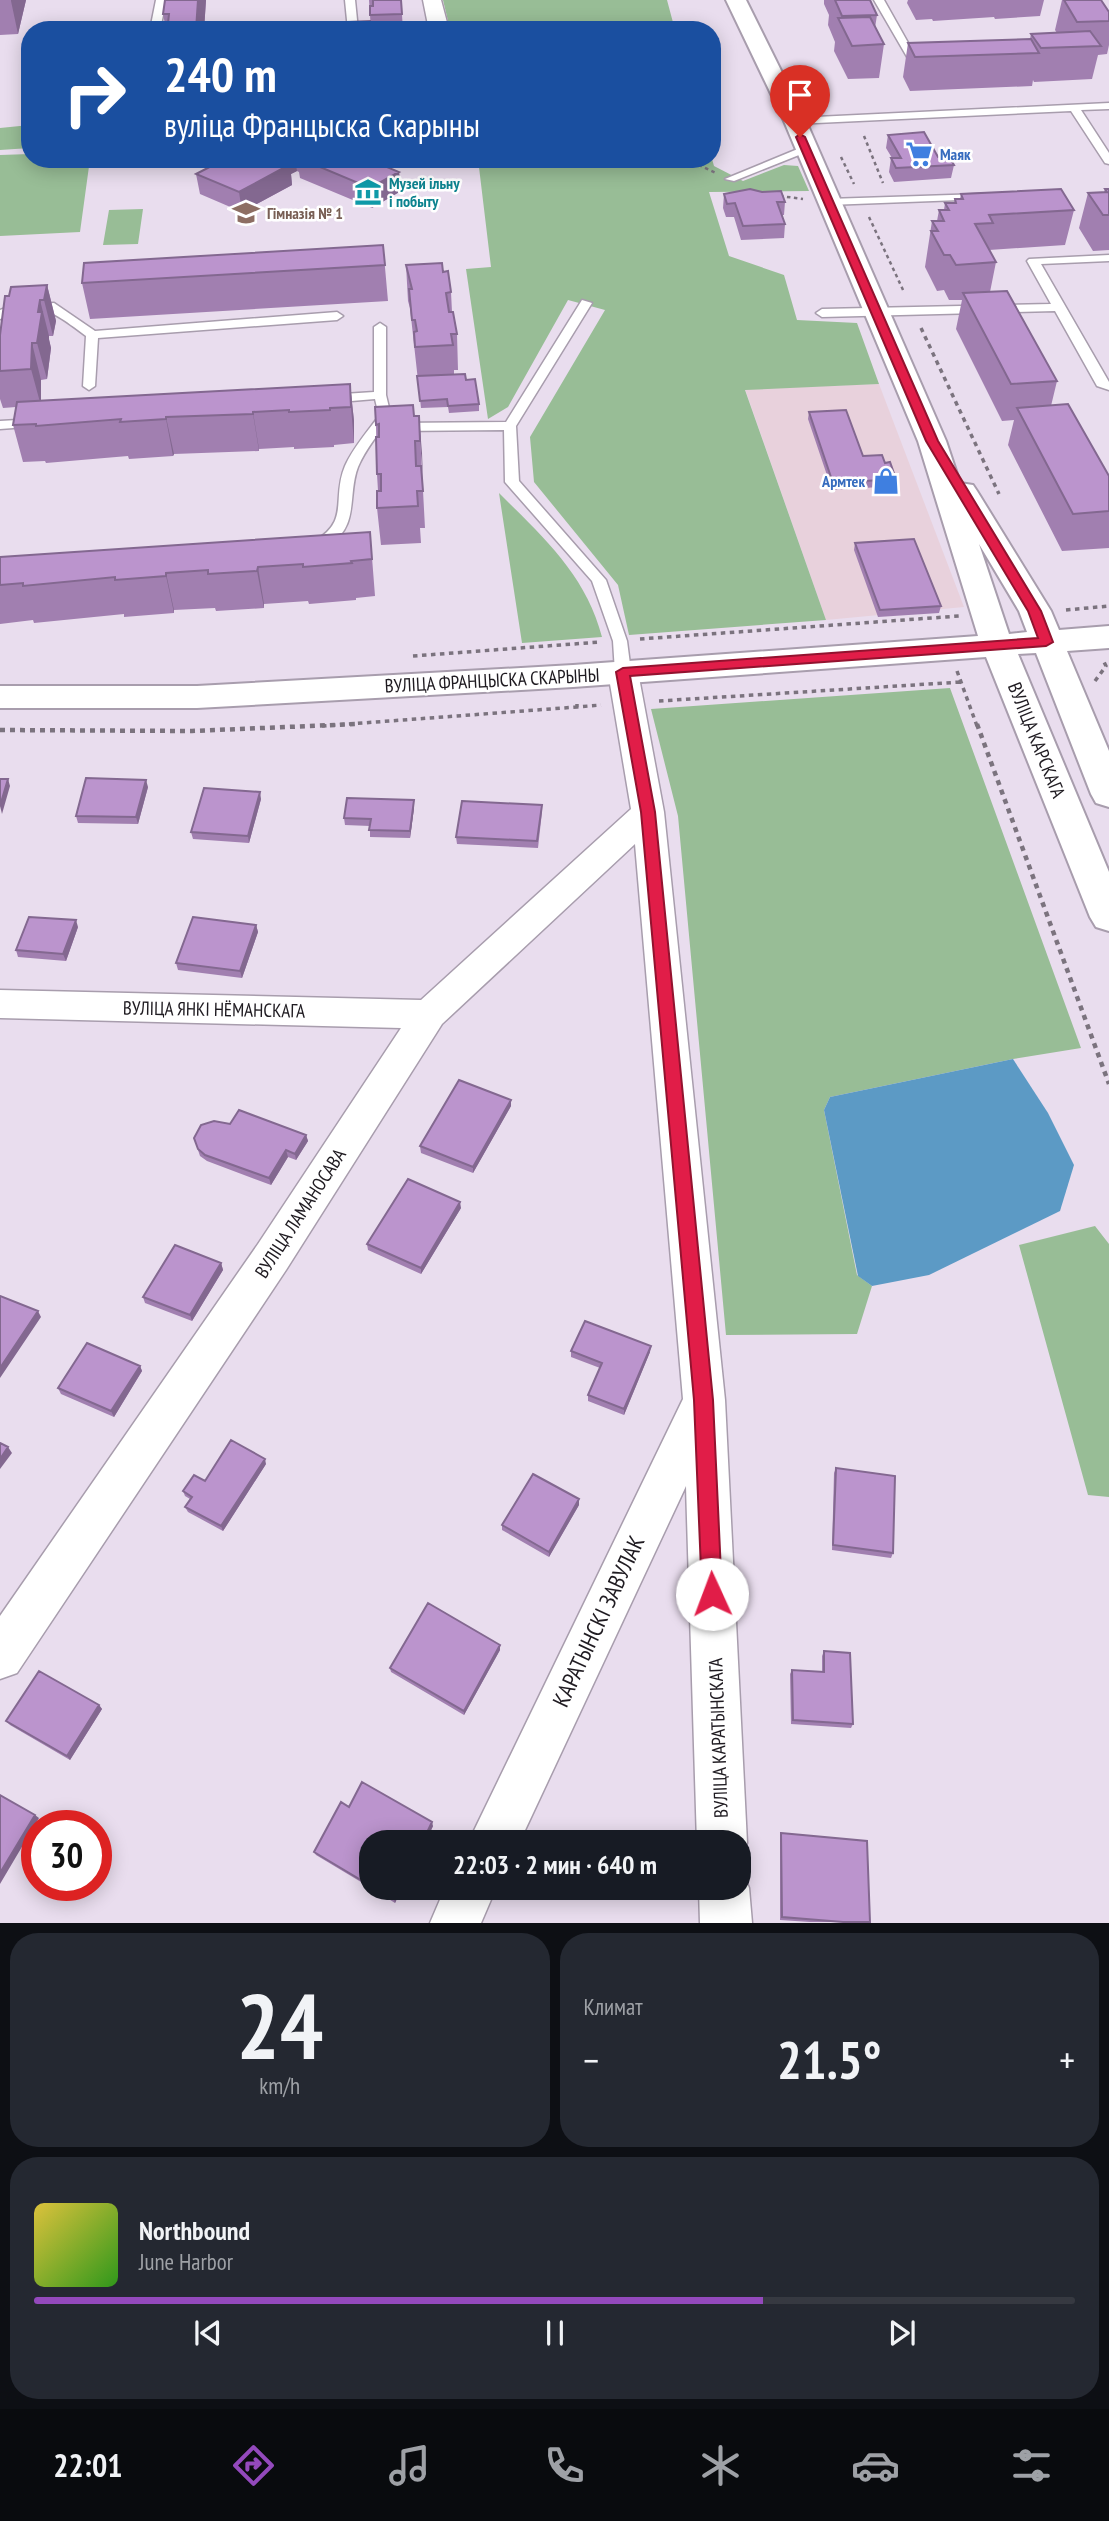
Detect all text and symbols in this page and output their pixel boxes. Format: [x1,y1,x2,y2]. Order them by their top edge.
text: 240 m [164,42,277,106]
icon: right [49,49,140,140]
pin [770,65,830,137]
icon: arrive [781,76,819,114]
text: вуліца Францыска Скарыны [164,104,480,146]
supermarket icon: Маяк [904,139,934,169]
place label: Маяк [940,144,971,164]
place label: Музей ільну і побыту [389,173,460,211]
museum icon: Музей ільну і побыту [353,177,383,207]
school or university icon: Гімназія № 1 [231,198,261,228]
place label: Гімназія № 1 [267,203,343,223]
shop icon: Армтек [871,466,901,496]
place label: Армтек [821,471,865,491]
street label: ВУЛІЦА ФРАНЦЫСКА СКАРЫНЫ [384,662,600,698]
street label: ВУЛІЦА КАРСКАГА [1003,679,1071,801]
street label: ВУЛІЦА ЯНКІ НЁМАНСКАГА [123,995,305,1023]
street label: ВУЛІЦА ЛАМАНОСАВА [249,1144,351,1282]
street label: КАРАТЫНСКІ ЗАВУЛАК [546,1531,650,1711]
position arrow [675,1557,749,1631]
street label: ВУЛІЦА КАРАТЫНСКАГА [703,1658,733,1818]
speed limit sign: 30 [21,1810,112,1901]
text: 22:03 · 2 мин · 640 m [453,1848,657,1881]
text: 24 [236,1966,323,2084]
text: Климат [584,1992,643,2021]
text: 21.5° [777,2026,882,2093]
text: − [584,2035,599,2084]
text: + [1059,2035,1075,2084]
text: km/h [259,2071,300,2100]
text: Northbound [139,2214,250,2247]
text: June Harbor [139,2247,233,2276]
icon: previous [189,2314,227,2352]
icon: pause [536,2314,574,2352]
icon: next [883,2314,921,2352]
icon: directions [229,2441,278,2490]
icon: music [385,2441,434,2490]
icon: phone [540,2441,589,2490]
icon: climate [696,2441,745,2490]
icon: car [851,2441,900,2490]
icon: filters [1007,2441,1056,2490]
text: 22:01 [53,2444,122,2486]

